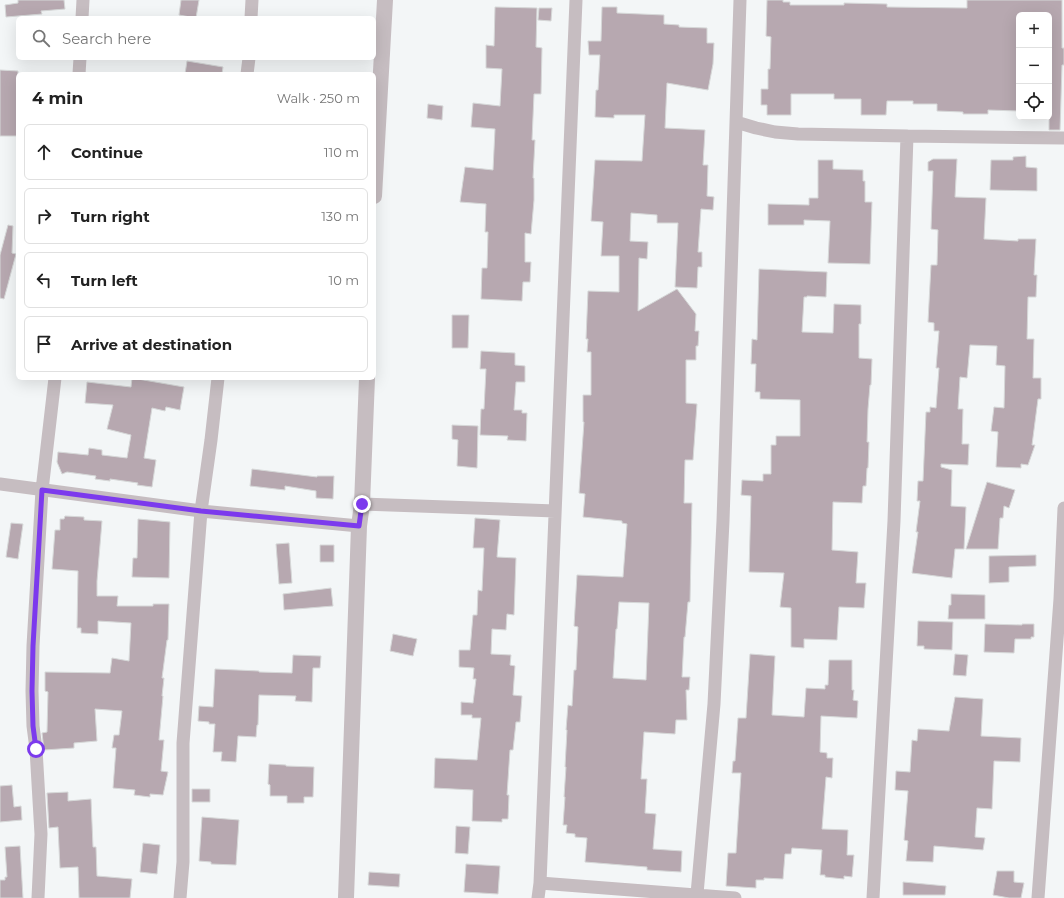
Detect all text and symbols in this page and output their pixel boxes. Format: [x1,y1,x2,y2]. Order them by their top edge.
map controls [1016,12,1052,120]
button: + [1016,12,1052,48]
search box [16,16,376,60]
icon: search [30,27,52,49]
text: Search here [62,29,151,48]
button: − [1016,48,1052,84]
button: locate [1016,84,1052,120]
text: 4 min [32,88,83,108]
text: Walk · 250 m [277,90,360,106]
icon: ahead [33,141,55,163]
text: Continue [71,143,143,162]
text: 110 m [324,144,359,160]
icon: right [33,205,55,227]
text: Turn right [71,207,150,226]
text: 130 m [321,208,359,224]
icon: left [33,269,55,291]
text: Turn left [71,271,138,290]
text: 10 m [329,272,359,288]
icon: arrive [33,333,55,355]
text: Arrive at destination [71,335,232,354]
route end [353,495,371,513]
route start [27,740,45,758]

